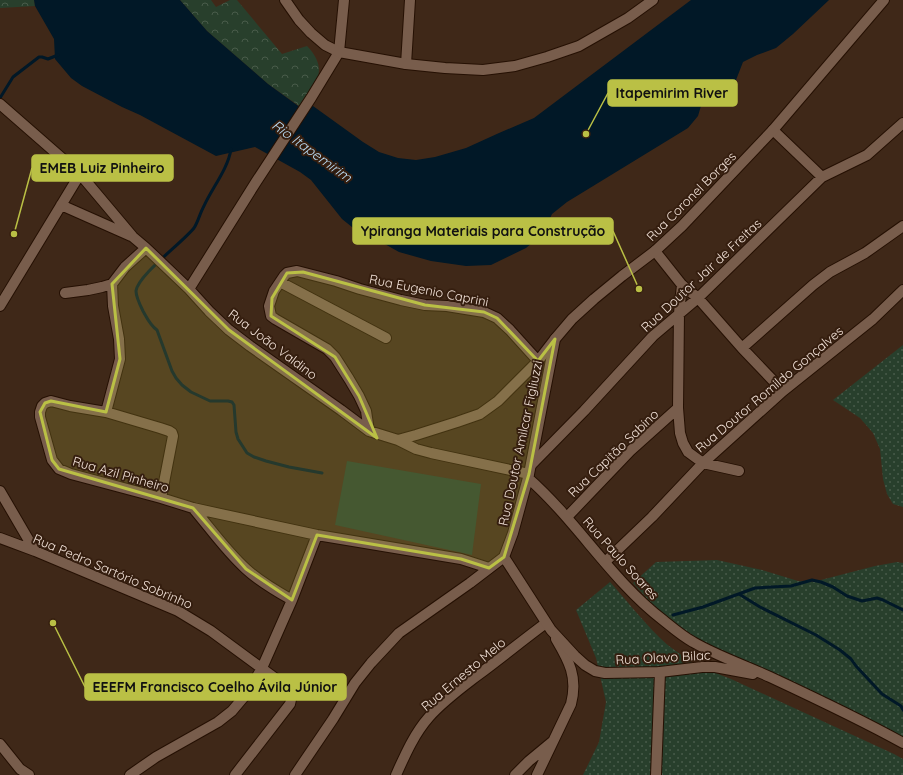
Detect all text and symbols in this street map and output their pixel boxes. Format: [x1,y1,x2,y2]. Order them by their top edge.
callout: Itapemirim River [608,80,737,106]
text: Itapemirim River [616,84,728,102]
water label: Rio Itapemirim [268,116,356,186]
street label: Rua Coronel Borges [643,148,739,244]
callout: EMEB Luiz Pinheiro [32,155,173,181]
text: EMEB Luiz Pinheiro [39,159,165,177]
street label: Rua Doutor Jair de Freitas [637,215,765,335]
callout: Ypiranga Materiais para Construção [353,218,613,244]
text: Ypiranga Materiais para Construção [361,222,606,240]
street label: Rua Eugenio Caprini [368,271,490,309]
street label: Rua João Valdino [225,305,321,383]
street label: Rua Doutor Romildo Gonçalves [692,322,846,456]
street label: Rua Doutor Amilcar Figliuzzi [495,359,545,527]
street label: Rua Capitão Sabino [565,406,662,500]
street label: Rua Azil Pinheiro [71,453,171,495]
street label: Rua Paulo Soares [580,513,662,603]
street label: Rua Pedro Sartório Sobrinho [31,530,195,612]
street label: Rua Ernesto Melo [418,634,509,714]
street label: Rua Olavo Bilac [615,647,711,667]
callout: EEEFM Francisco Coelho Ávila Júnior [85,674,346,700]
text: EEEFM Francisco Coelho Ávila Júnior [93,678,337,696]

